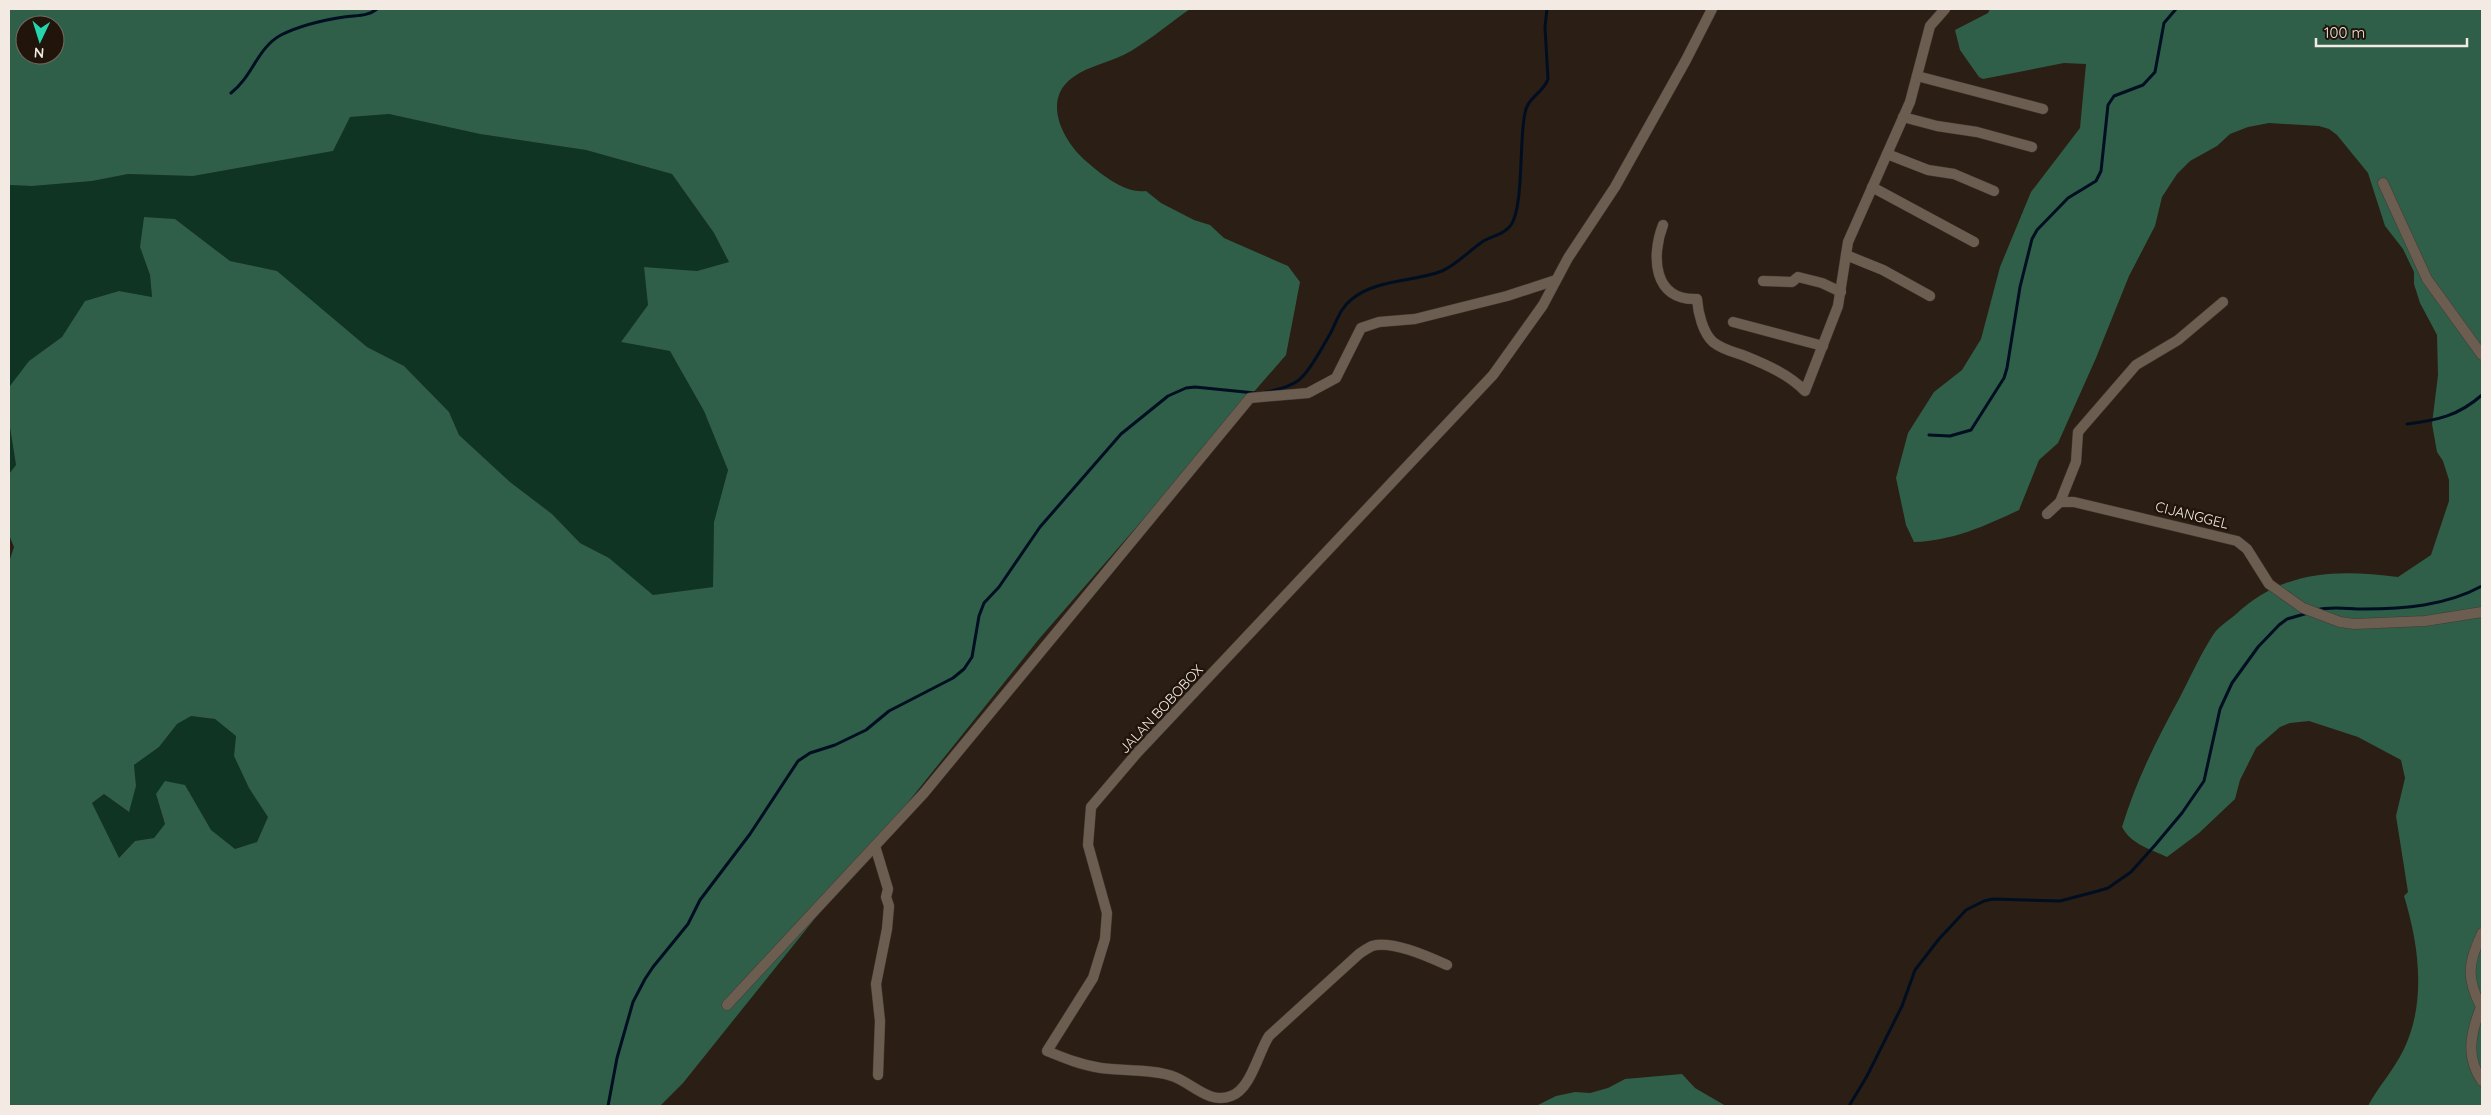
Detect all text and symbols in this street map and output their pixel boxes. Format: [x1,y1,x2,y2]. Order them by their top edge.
north arrow [15,15,65,65]
scale bar [2316,15,2467,47]
text: 100 m [2324,23,2365,42]
text: N [33,44,45,62]
street label: CIJANGGEL [2154,497,2231,533]
street label: JALAN BOBOBOX [1115,660,1207,757]

